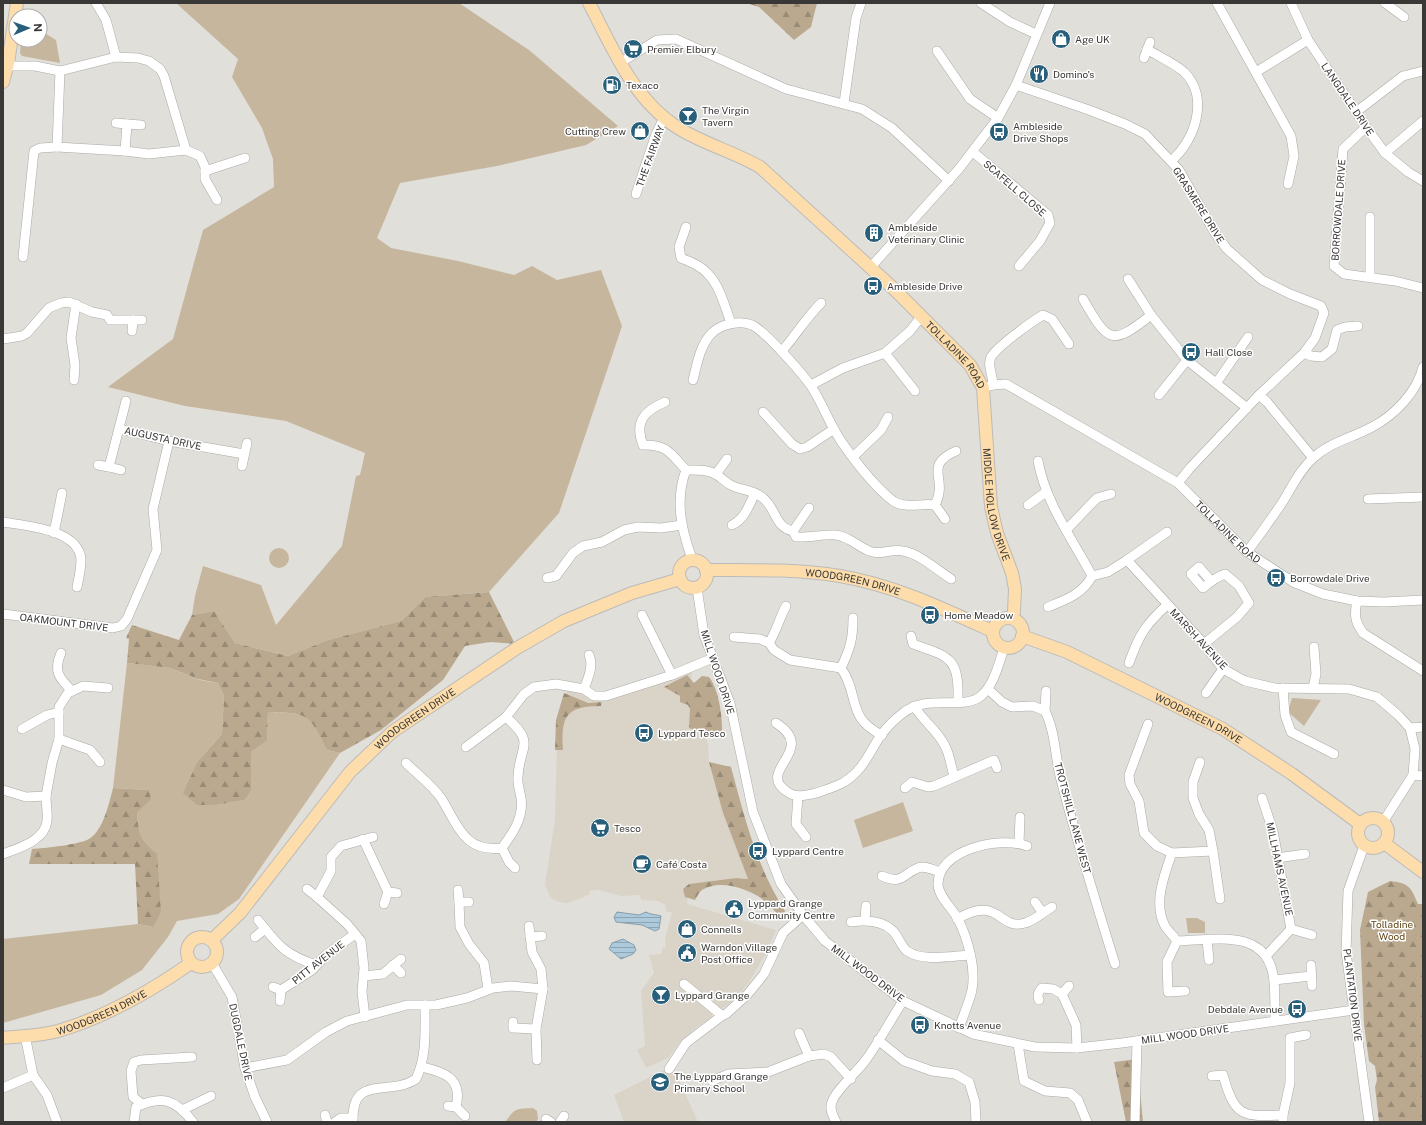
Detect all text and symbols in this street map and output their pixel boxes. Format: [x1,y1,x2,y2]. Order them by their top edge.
north arrow [8,8,48,48]
text: N [32,23,44,32]
shop icon: Age UK [1050,28,1072,50]
place label: Age UK [1075,33,1110,45]
supermarket icon: Premier Elbury [622,38,644,60]
place label: Premier Elbury [647,43,717,55]
street label: LANGDALE DRIVE [1319,60,1377,138]
restaurant icon: Domino's [1028,63,1050,85]
place label: Domino's [1053,68,1094,80]
fuel station icon: Texaco [601,74,623,96]
place label: Texaco [626,79,659,91]
place label: The Virgin Tavern [702,104,749,128]
bar icon: The Virgin Tavern [677,105,699,127]
shop icon: Cutting Crew [629,120,651,142]
place label: Ambleside Drive Shops [1013,120,1068,144]
bus stop icon: Ambleside Drive Shops [988,121,1010,143]
street label: THE FAIRWAY [633,124,667,188]
place label: Cutting Crew [565,125,626,137]
street label: SCAFELL CLOSE [981,157,1049,219]
street label: BORROWDALE DRIVE [1328,159,1348,261]
street label: GRASMERE DRIVE [1171,165,1227,245]
place label: Ambleside Veterinary Clinic [888,221,965,245]
building icon: Ambleside Veterinary Clinic [863,222,885,244]
bus stop icon: Ambleside Drive [862,275,884,297]
place label: Ambleside Drive [887,280,963,292]
street label: TOLLADINE ROAD [923,318,988,391]
bus stop icon: Hall Close [1180,341,1202,363]
place label: Hall Close [1205,346,1253,358]
street label: AUGUSTA DRIVE [123,424,203,452]
street label: MIDDLE HOLLOW DRIVE [981,448,1013,562]
street label: TOLLADINE ROAD [1193,498,1263,565]
street label: WOODGREEN DRIVE [805,566,902,598]
bus stop icon: Borrowdale Drive [1265,567,1287,589]
place label: Borrowdale Drive [1290,572,1370,584]
bus stop icon: Home Meadow [919,604,941,626]
street label: MARSH AVENUE [1168,606,1230,672]
place label: Home Meadow [944,609,1013,621]
street label: OAKMOUNT DRIVE [19,611,109,633]
street label: MILL WOOD DRIVE [699,628,737,716]
street label: WOODGREEN DRIVE [372,685,457,752]
street label: WOODGREEN DRIVE [1153,690,1245,746]
bus stop icon: Lyppard Tesco [633,722,655,744]
place label: Lyppard Tesco [658,727,726,739]
street label: TROTSHILL LANE WEST [1052,761,1094,875]
supermarket icon: Tesco [589,817,611,839]
street label: MILLHAMS AVENUE [1264,821,1296,917]
place label: Tesco [614,822,641,834]
bus stop icon: Lyppard Centre [747,840,769,862]
place label: Lyppard Centre [772,845,844,857]
cafe icon: Café Costa [631,853,653,875]
place label: Café Costa [656,858,707,870]
place label: Lyppard Grange Community Centre [748,897,835,921]
public building icon: Lyppard Grange Community Centre [723,898,745,920]
shop icon: Connells [676,918,698,940]
park label: Tolladine Wood [1371,918,1413,942]
place label: Connells [701,923,742,935]
street label: PITT AVENUE [289,938,347,986]
place label: Warndon Village Post Office [701,941,778,965]
public building icon: Warndon Village Post Office [676,942,698,964]
street label: MILL WOOD DRIVE [829,942,907,1004]
street label: PLANTATION DRIVE [1341,948,1365,1042]
bar icon: Lyppard Grange [650,984,672,1006]
street label: WOODGREEN DRIVE [55,987,149,1037]
place label: Lyppard Grange [675,989,750,1001]
bus stop icon: Debdale Avenue [1286,998,1308,1020]
street label: DUGDALE DRIVE [227,1002,255,1082]
place label: Debdale Avenue [1208,1003,1283,1015]
bus stop icon: Knotts Avenue [909,1014,931,1036]
place label: Knotts Avenue [934,1019,1001,1031]
street label: MILL WOOD DRIVE [1140,1022,1230,1046]
place label: The Lyppard Grange Primary School [674,1070,768,1094]
school or university icon: The Lyppard Grange Primary School [649,1071,671,1093]

